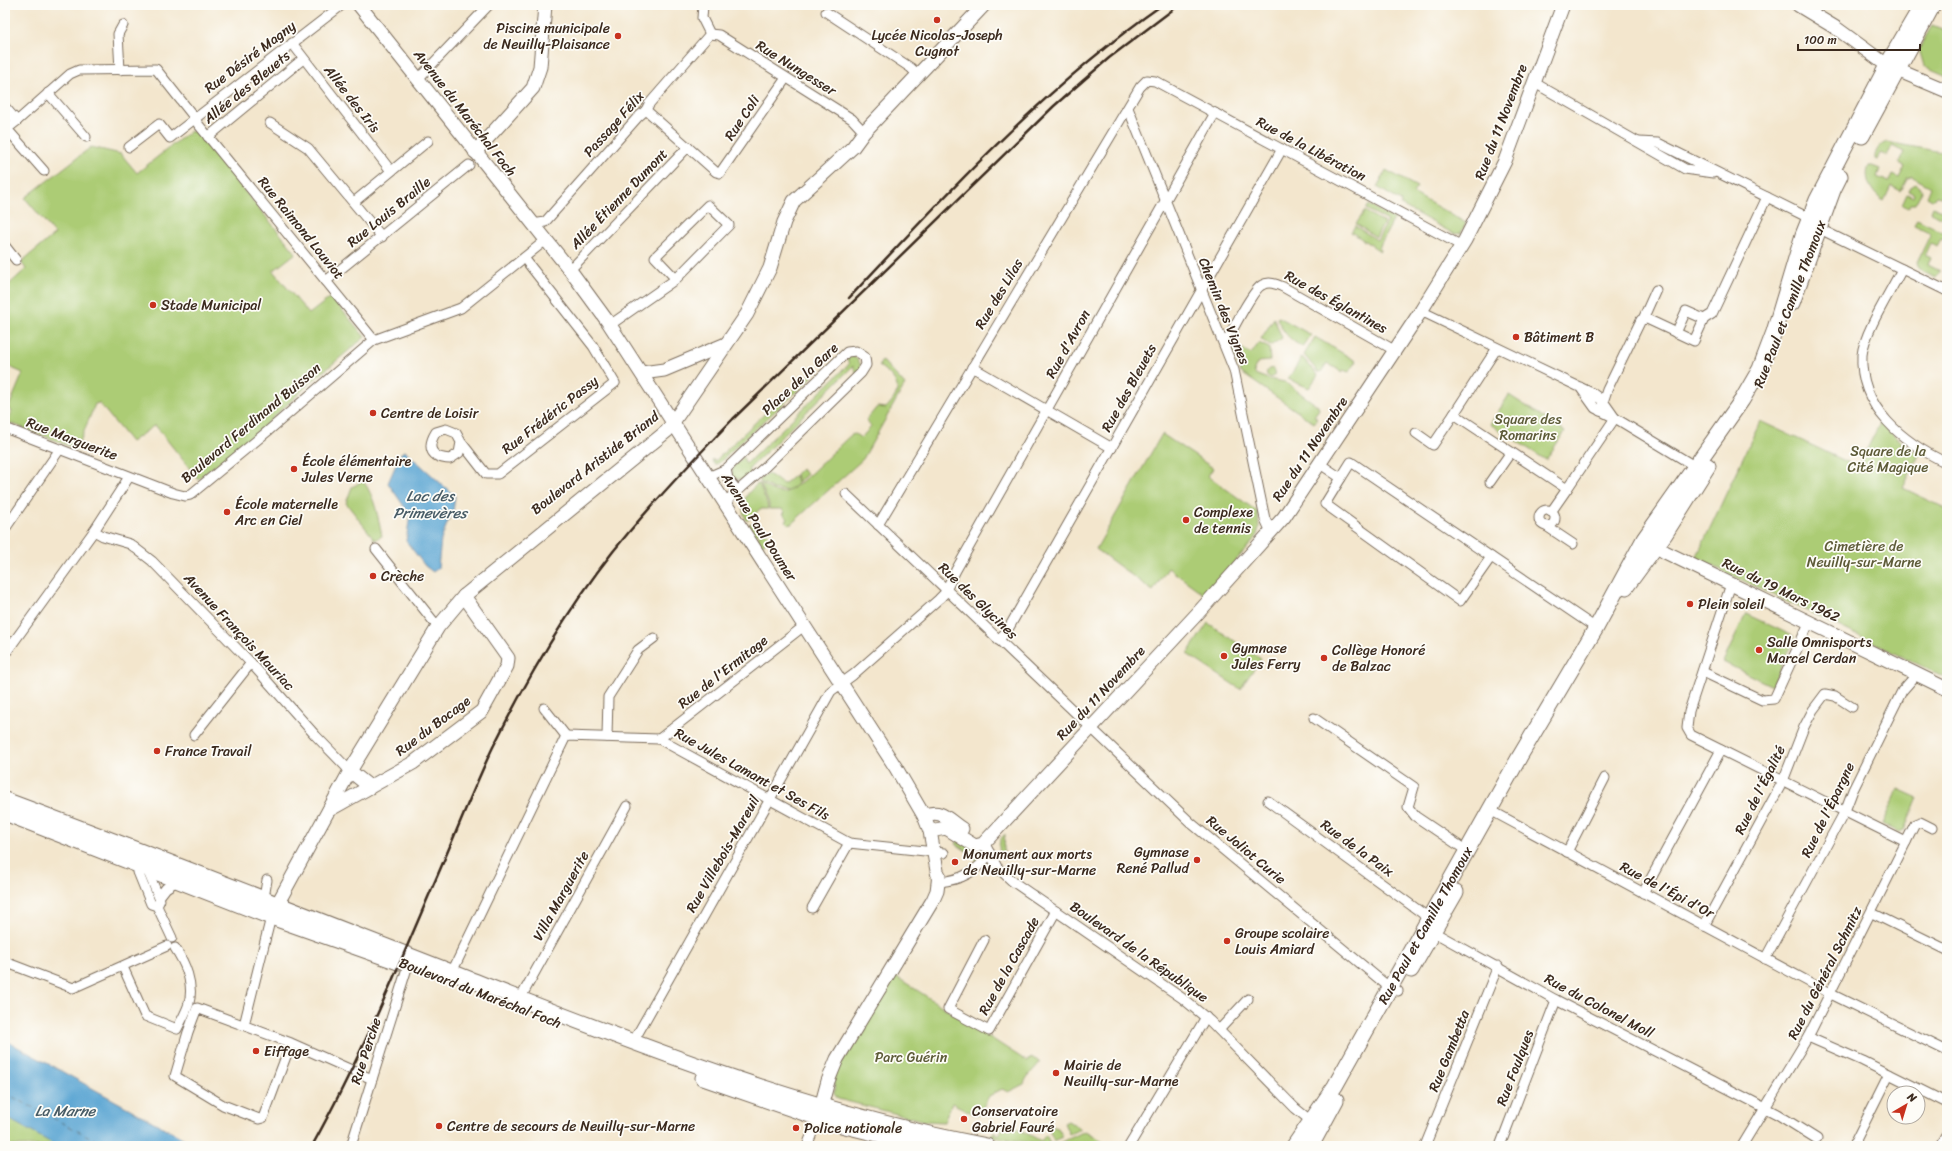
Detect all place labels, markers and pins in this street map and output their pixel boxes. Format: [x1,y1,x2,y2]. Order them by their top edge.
marker: Lycée Nicolas-Joseph Cugnot [932,15,942,25]
place label: Piscine municipale de Neuilly-Plaisance [483,16,610,57]
place label: Lycée Nicolas-Joseph Cugnot [871,23,1003,64]
marker: Piscine municipale de Neuilly-Plaisance [613,31,623,41]
place label: Stade Municipal [161,293,262,318]
marker: Stade Municipal [148,300,158,310]
place label: Bâtiment B [1524,325,1594,350]
marker: Bâtiment B [1511,332,1521,342]
place label: Centre de Loisir [381,401,480,426]
marker: Centre de Loisir [368,408,378,418]
place label: École élémentaire Jules Verne [301,449,411,490]
marker: École élémentaire Jules Verne [289,464,299,474]
place label: École maternelle Arc en Ciel [234,492,338,533]
place label: Complexe de tennis [1194,500,1253,541]
marker: École maternelle Arc en Ciel [222,507,232,517]
marker: Complexe de tennis [1181,515,1191,525]
place label: Crèche [381,564,424,589]
marker: Crèche [368,571,378,581]
place label: Plein soleil [1698,592,1765,617]
marker: Plein soleil [1685,599,1695,609]
place label: Salle Omnisports Marcel Cerdan [1767,630,1872,671]
place label: Gymnase Jules Ferry [1231,636,1301,677]
place label: Collège Honoré de Balzac [1332,638,1425,679]
marker: Salle Omnisports Marcel Cerdan [1754,645,1764,655]
marker: Gymnase Jules Ferry [1219,651,1229,661]
marker: Collège Honoré de Balzac [1319,653,1329,663]
place label: France Travail [165,739,252,764]
marker: France Travail [152,746,162,756]
place label: Gymnase René Pallud [1117,840,1191,881]
place label: Monument aux morts de Neuilly-sur-Marne [963,842,1096,883]
marker: Gymnase René Pallud [1192,855,1202,865]
marker: Monument aux morts de Neuilly-sur-Marne [950,857,960,867]
place label: Groupe scolaire Louis Amiard [1235,921,1330,962]
marker: Groupe scolaire Louis Amiard [1222,936,1232,946]
place label: Eiffage [264,1039,309,1064]
marker: Eiffage [251,1046,261,1056]
place label: Mairie de Neuilly-sur-Marne [1064,1053,1179,1094]
marker: Mairie de Neuilly-sur-Marne [1051,1068,1061,1078]
place label: Conservatoire Gabriel Fauré [972,1099,1058,1140]
place label: Centre de secours de Neuilly-sur-Marne [447,1114,695,1139]
marker: Conservatoire Gabriel Fauré [959,1114,969,1124]
place label: Police nationale [804,1116,902,1141]
marker: Centre de secours de Neuilly-sur-Marne [434,1121,444,1131]
marker: Police nationale [791,1123,801,1133]

